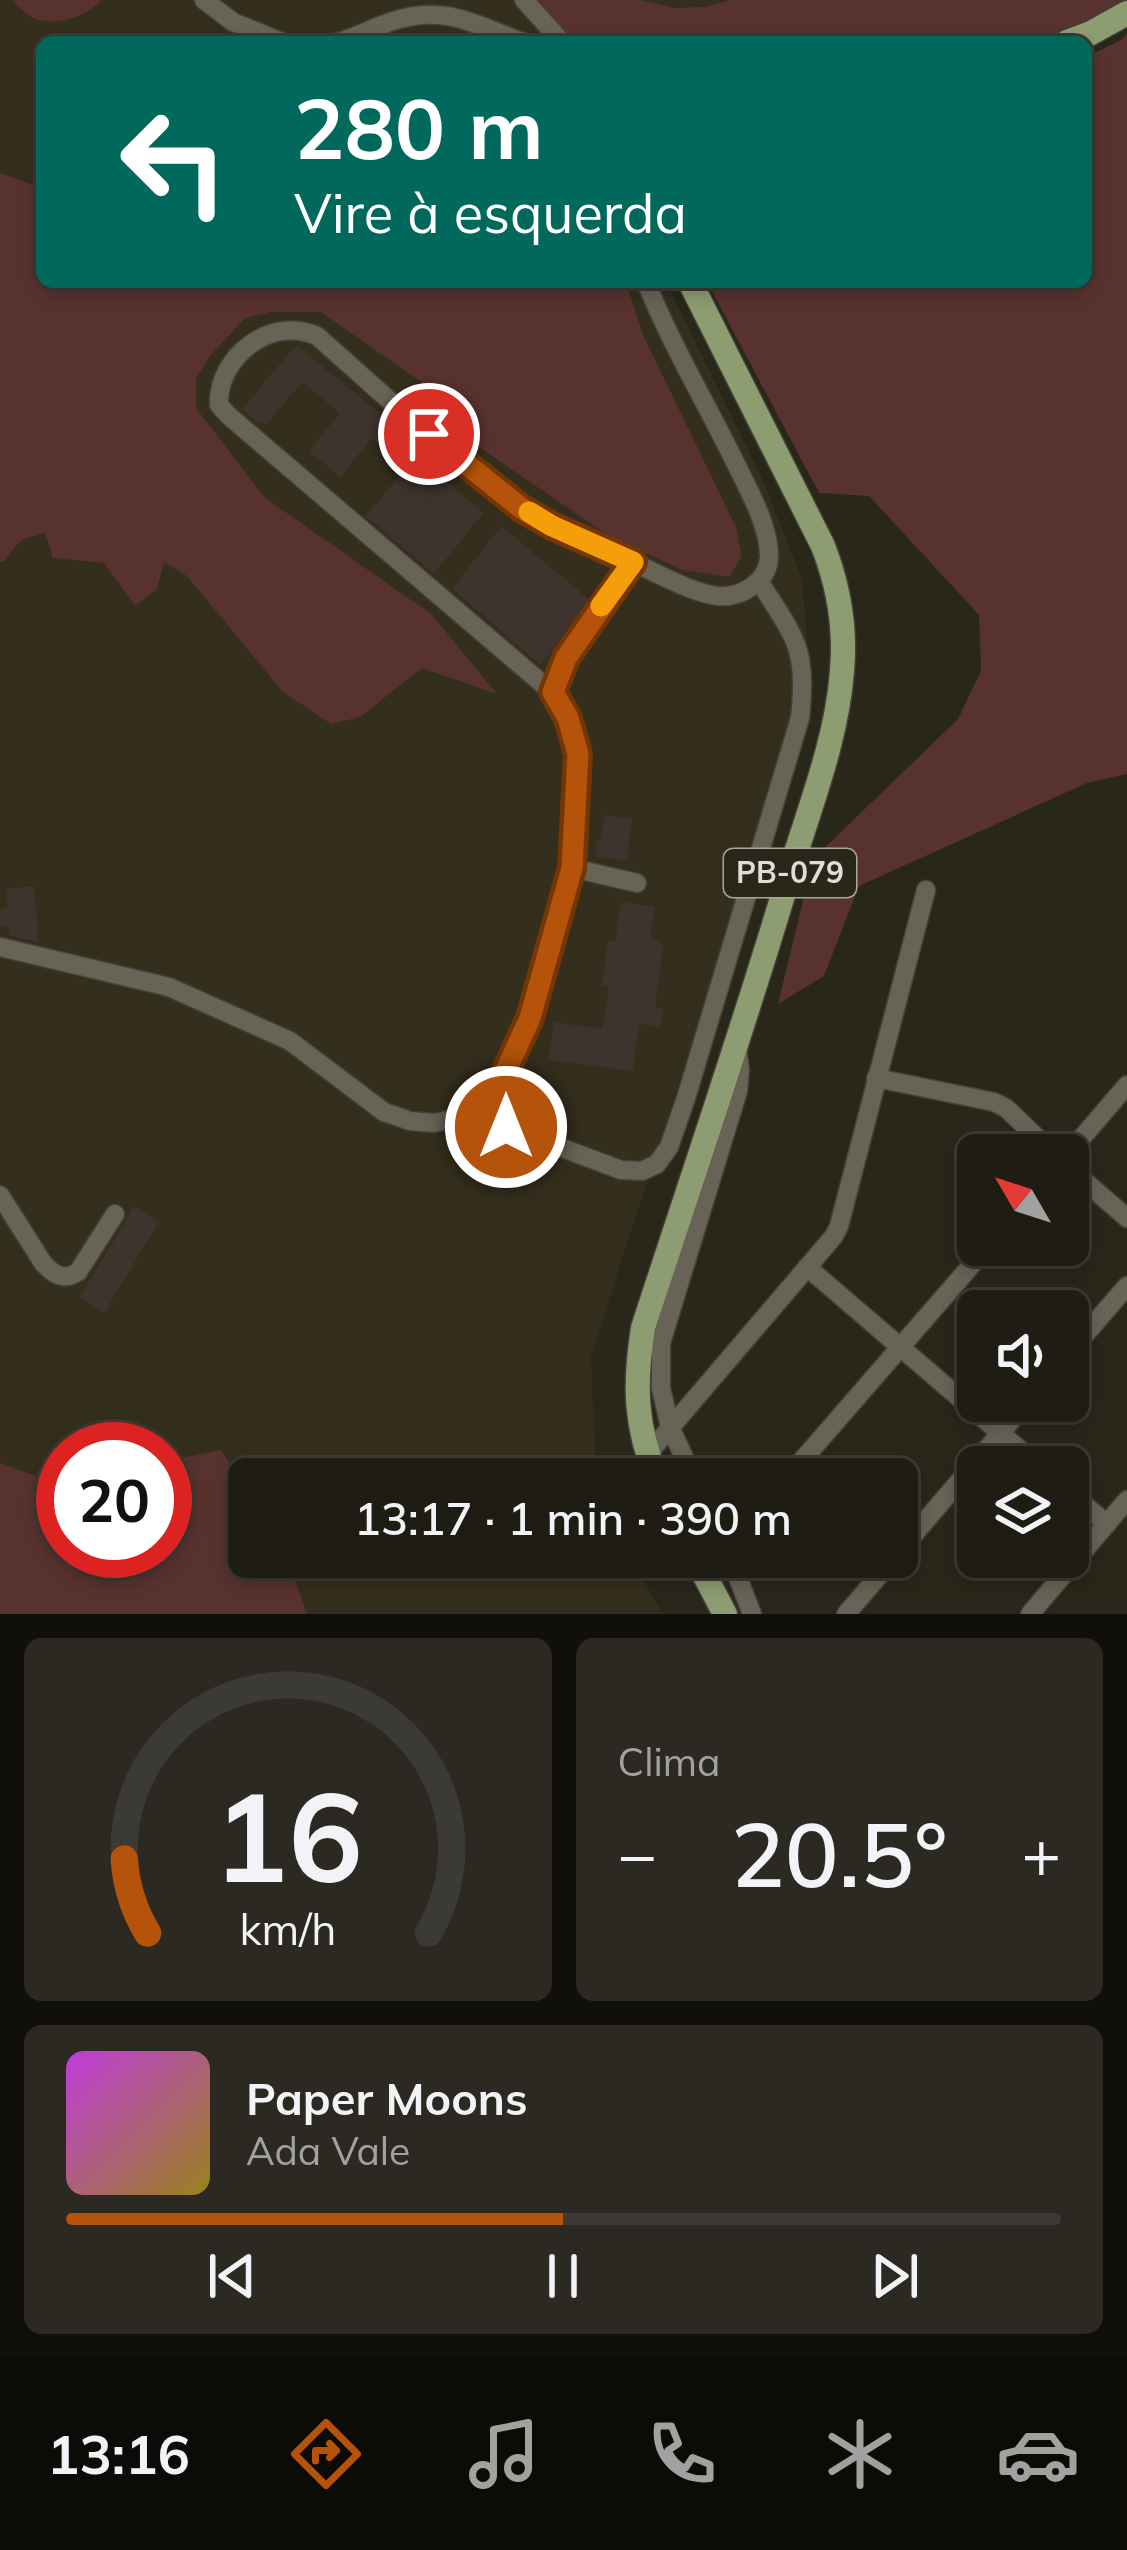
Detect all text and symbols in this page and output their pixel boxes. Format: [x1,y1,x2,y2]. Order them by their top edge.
text: 280 m [294,75,544,180]
icon: left [96,84,252,240]
text: Vire à esquerda [294,179,687,247]
pin [378,383,480,485]
icon: arrive [396,401,462,467]
road number: PB-079 [724,849,856,897]
position arrow [443,1064,569,1190]
north arrow [957,1134,1089,1266]
map controls [957,1134,1089,1578]
button: sound [957,1290,1089,1422]
speed limit sign: 20 [36,1422,192,1578]
button: layers [957,1446,1089,1578]
text: 13:17 · 1 min · 390 m [354,1490,792,1546]
text: Clima [618,1737,720,1786]
text: 16 [213,1757,363,1913]
text: 20.5° [731,1797,948,1910]
text: − [618,1812,657,1895]
text: + [1021,1812,1061,1895]
text: km/h [239,1901,336,1955]
text: Paper Moons [246,2070,528,2126]
text: Ada Vale [246,2126,410,2175]
icon: previous [199,2243,265,2309]
icon: pause [530,2243,596,2309]
icon: next [862,2243,928,2309]
icon: directions [284,2412,368,2496]
icon: music [462,2412,546,2496]
icon: phone [640,2412,724,2496]
icon: climate [818,2412,902,2496]
icon: car [996,2412,1080,2496]
text: 13:16 [47,2420,190,2488]

